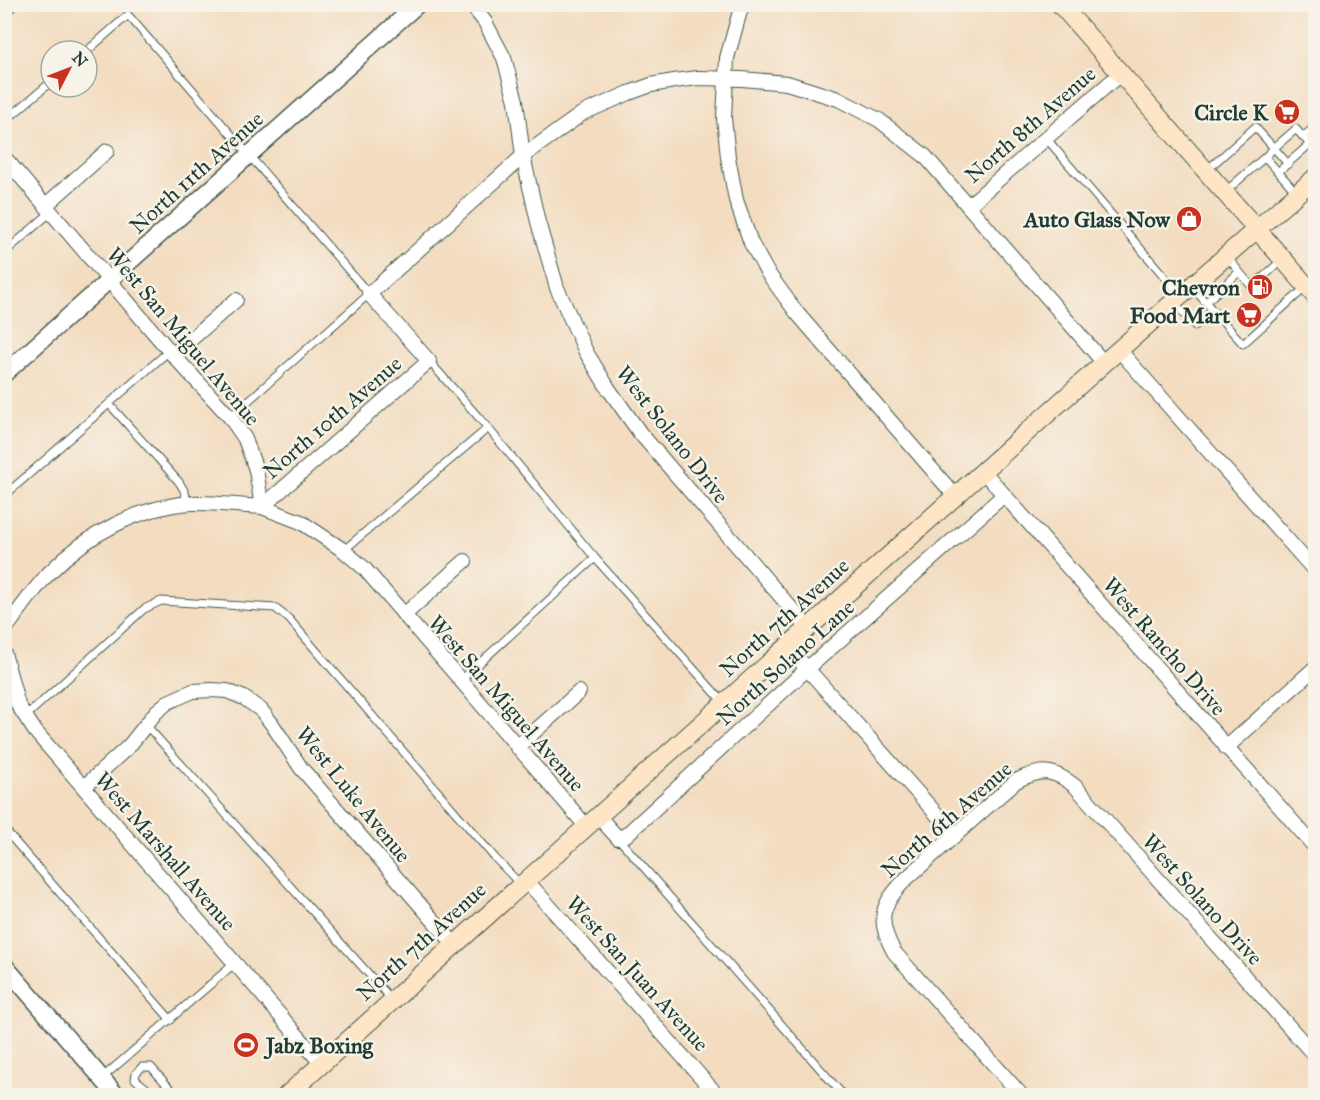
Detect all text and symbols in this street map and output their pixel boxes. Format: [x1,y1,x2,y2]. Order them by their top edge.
north arrow [39,39,99,99]
text: N [68,48,92,71]
street label: North 8th Avenue [959,60,1101,189]
supermarket icon: Circle K [1272,97,1302,127]
place label: Circle K [1194,99,1269,126]
street label: North 11th Avenue [124,105,269,239]
shop icon: Auto Glass Now [1174,204,1204,234]
place label: Auto Glass Now [1022,206,1172,233]
street label: West San Miguel Avenue [101,241,266,431]
fuel station icon: Chevron [1245,272,1275,302]
place label: Chevron [1162,274,1240,301]
supermarket icon: Food Mart [1234,300,1264,330]
place label: Food Mart [1130,302,1230,329]
street label: North 10th Avenue [258,350,407,485]
street label: West Solano Drive [610,360,735,509]
street label: North 7th Avenue [714,552,855,683]
street label: West Rancho Drive [1097,572,1232,721]
street label: North Solano Lane [711,593,860,731]
street label: West San Miguel Avenue [423,610,591,797]
street label: West Luke Avenue [290,721,417,868]
street label: North 6th Avenue [875,755,1017,884]
street label: West Marshall Avenue [89,766,242,936]
street label: West Solano Drive [1137,828,1269,971]
street label: North 7th Avenue [351,876,492,1007]
street label: West San Juan Avenue [561,890,715,1057]
sports icon: Jabz Boxing [231,1030,261,1060]
place label: Jabz Boxing [263,1032,374,1060]

